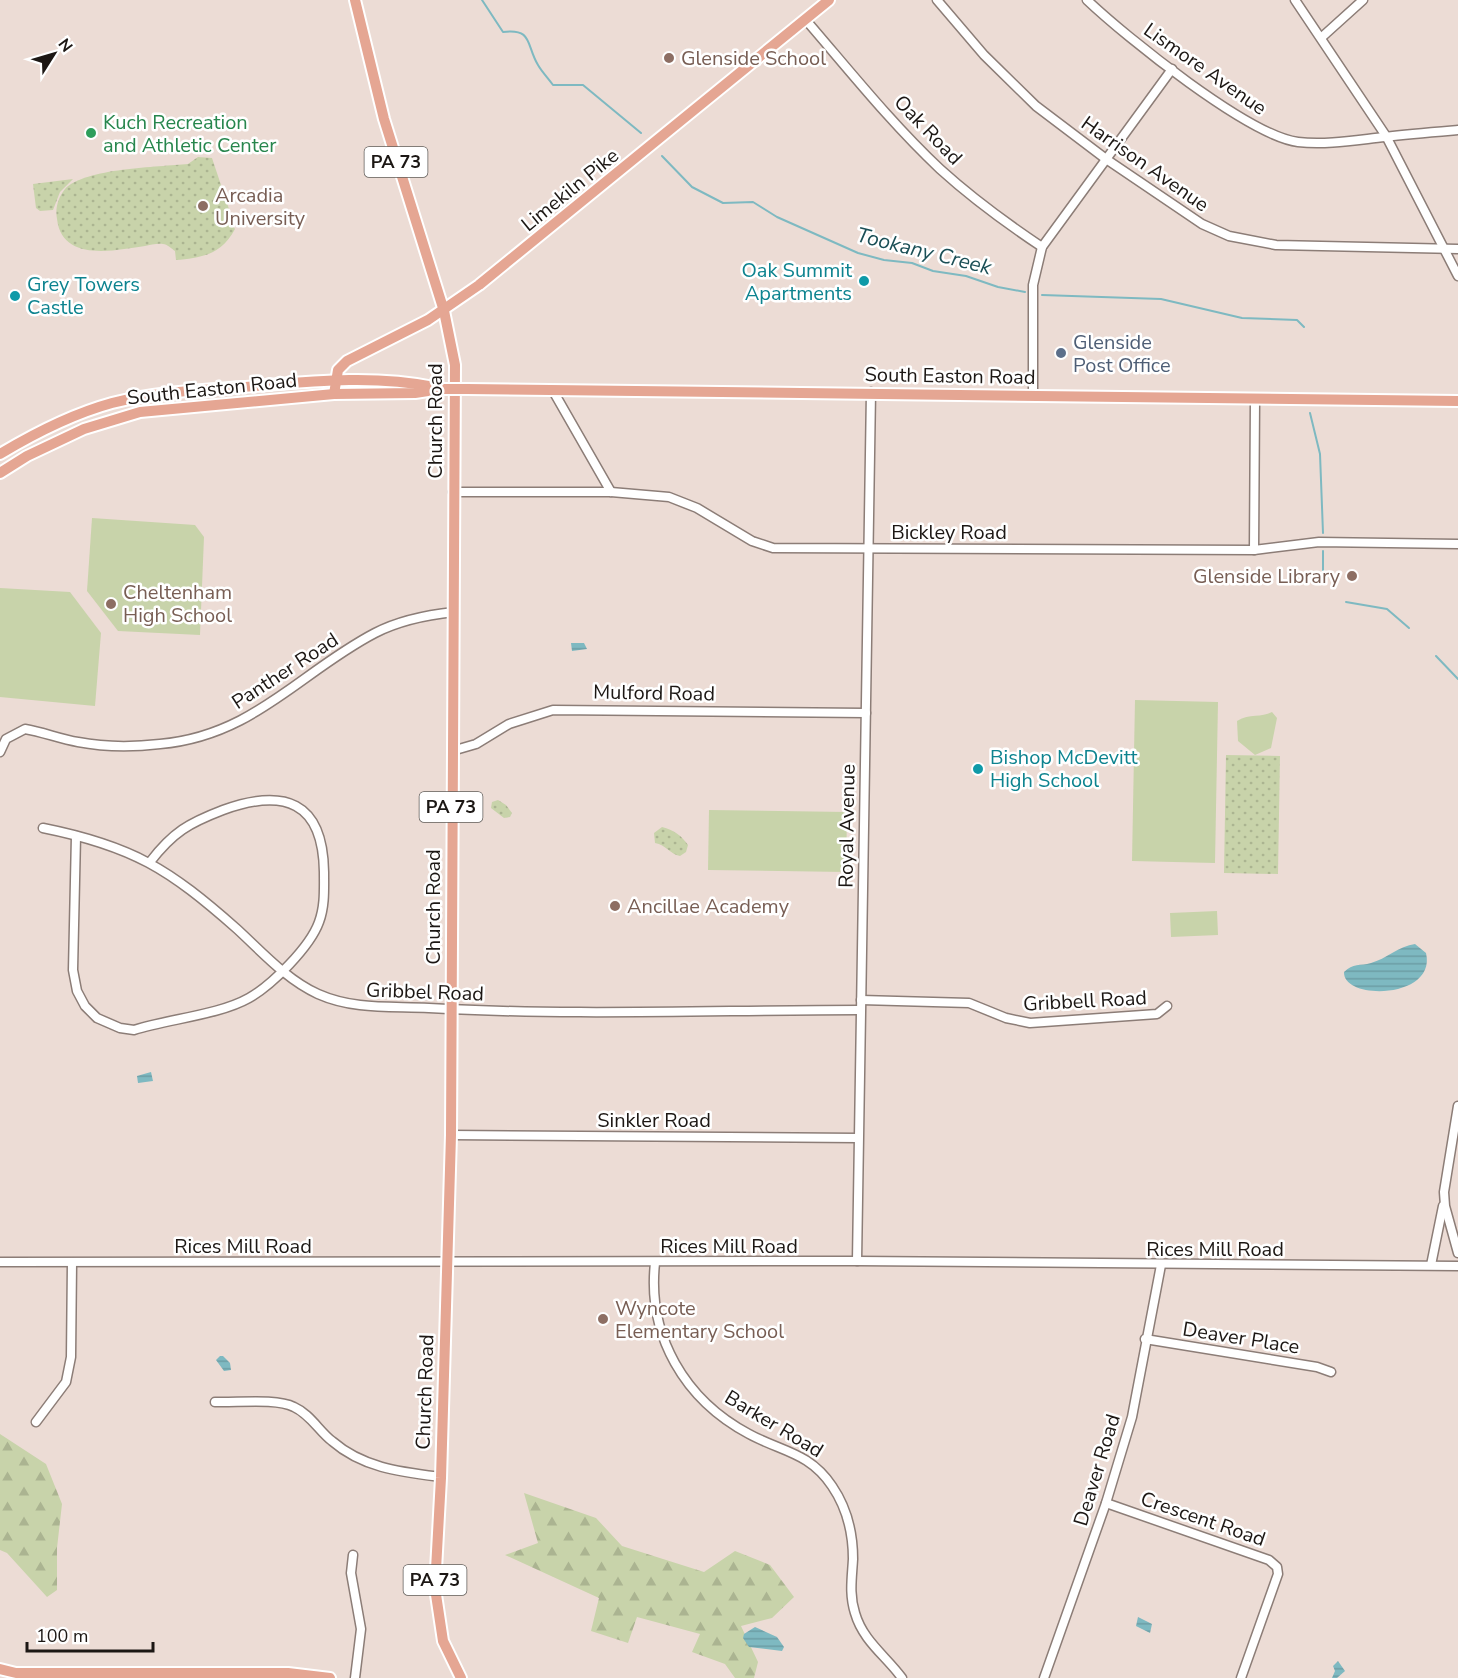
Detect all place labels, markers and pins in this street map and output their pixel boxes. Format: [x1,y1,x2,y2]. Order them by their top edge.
place label: Glenside School [681,45,826,72]
marker: Glenside School [662,51,676,65]
place label: Kuch Recreation and Athletic Center [103,109,276,159]
marker: Kuch Recreation and Athletic Center [84,126,98,140]
place label: Arcadia University [215,182,306,232]
marker: Arcadia University [196,199,210,213]
place label: Oak Summit Apartments [742,257,853,307]
place label: Grey Towers Castle [27,271,140,321]
marker: Oak Summit Apartments [857,274,871,288]
marker: Grey Towers Castle [8,289,22,303]
place label: Glenside Post Office [1073,329,1171,379]
marker: Glenside Post Office [1054,346,1068,360]
place label: Glenside Library [1193,563,1341,590]
marker: Glenside Library [1345,569,1359,583]
place label: Cheltenham High School [123,579,232,629]
marker: Cheltenham High School [104,597,118,611]
place label: Bishop McDevitt High School [990,744,1138,794]
marker: Bishop McDevitt High School [971,762,985,776]
place label: Ancillae Academy [627,893,790,920]
marker: Ancillae Academy [608,899,622,913]
place label: Wyncote Elementary School [615,1295,784,1345]
marker: Wyncote Elementary School [596,1312,610,1326]

